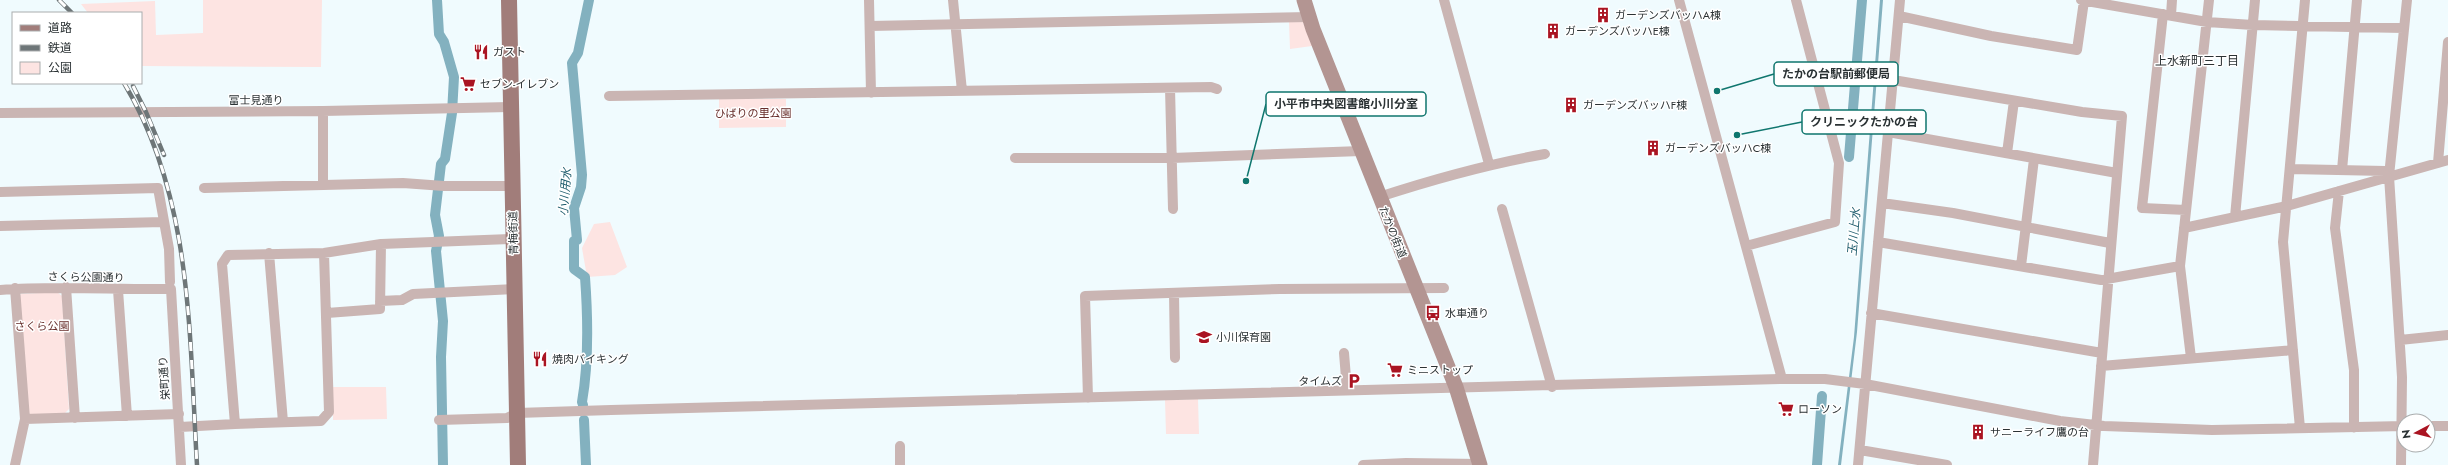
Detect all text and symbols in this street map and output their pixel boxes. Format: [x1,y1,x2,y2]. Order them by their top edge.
building icon: ガーデンズバッハA棟 [1594,6,1612,24]
place label: ガーデンズバッハA棟 [1615,7,1721,23]
legend [12,12,142,84]
text: 道路 [48,19,72,37]
building icon: ガーデンズバッハE棟 [1544,22,1562,40]
place label: ガーデンズバッハE棟 [1565,23,1670,39]
text: 鉄道 [48,39,72,57]
restaurant icon: ガスト [472,43,490,61]
place label: ガスト [493,44,526,60]
district label: 上水新町三丁目 [2155,52,2239,70]
text: 公園 [48,59,72,77]
callout: たかの台駅前郵便局 [1774,62,1898,86]
text: たかの台駅前郵便局 [1782,65,1890,83]
supermarket icon: セブン-イレブン [459,75,477,93]
place label: セブン-イレブン [480,76,559,92]
street label: 富士見通り [229,92,284,108]
callout: 小平市中央図書館小川分室 [1266,92,1426,116]
text: 小平市中央図書館小川分室 [1274,95,1418,113]
building icon: ガーデンズバッハF棟 [1562,96,1580,114]
place label: ガーデンズバッハF棟 [1583,97,1687,113]
park label: ひばりの里公園 [715,105,792,121]
callout: クリニックたかの台 [1802,110,1926,134]
text: クリニックたかの台 [1810,113,1918,131]
building icon: ガーデンズバッハC棟 [1644,139,1662,157]
place label: ガーデンズバッハC棟 [1665,140,1771,156]
water label: 小川用水 [554,165,576,217]
street label: たかの街道 [1375,204,1411,260]
water label: 玉川上水 [1843,205,1865,257]
street label: 青梅街道 [505,211,521,255]
street label: さくら公園通り [47,268,125,286]
bus stop icon: 水車通り [1424,304,1442,322]
place label: 水車通り [1445,305,1489,321]
park label: さくら公園 [15,318,70,334]
school or university icon: 小川保育園 [1195,328,1213,346]
place label: 小川保育園 [1216,329,1271,345]
restaurant icon: 焼肉バイキング [531,350,549,368]
place label: 焼肉バイキング [552,351,629,367]
street label: 栄町通り [154,355,174,401]
supermarket icon: ミニストップ [1386,361,1404,379]
place label: ミニストップ [1407,362,1473,378]
parking icon: タイムズ [1345,372,1363,390]
place label: タイムズ [1298,373,1342,389]
supermarket icon: ローソン [1777,400,1795,418]
place label: ローソン [1798,401,1842,417]
north arrow [2396,413,2436,453]
building icon: サニーライフ鷹の台 [1969,423,1987,441]
place label: サニーライフ鷹の台 [1990,424,2089,440]
text: N [2398,429,2415,440]

